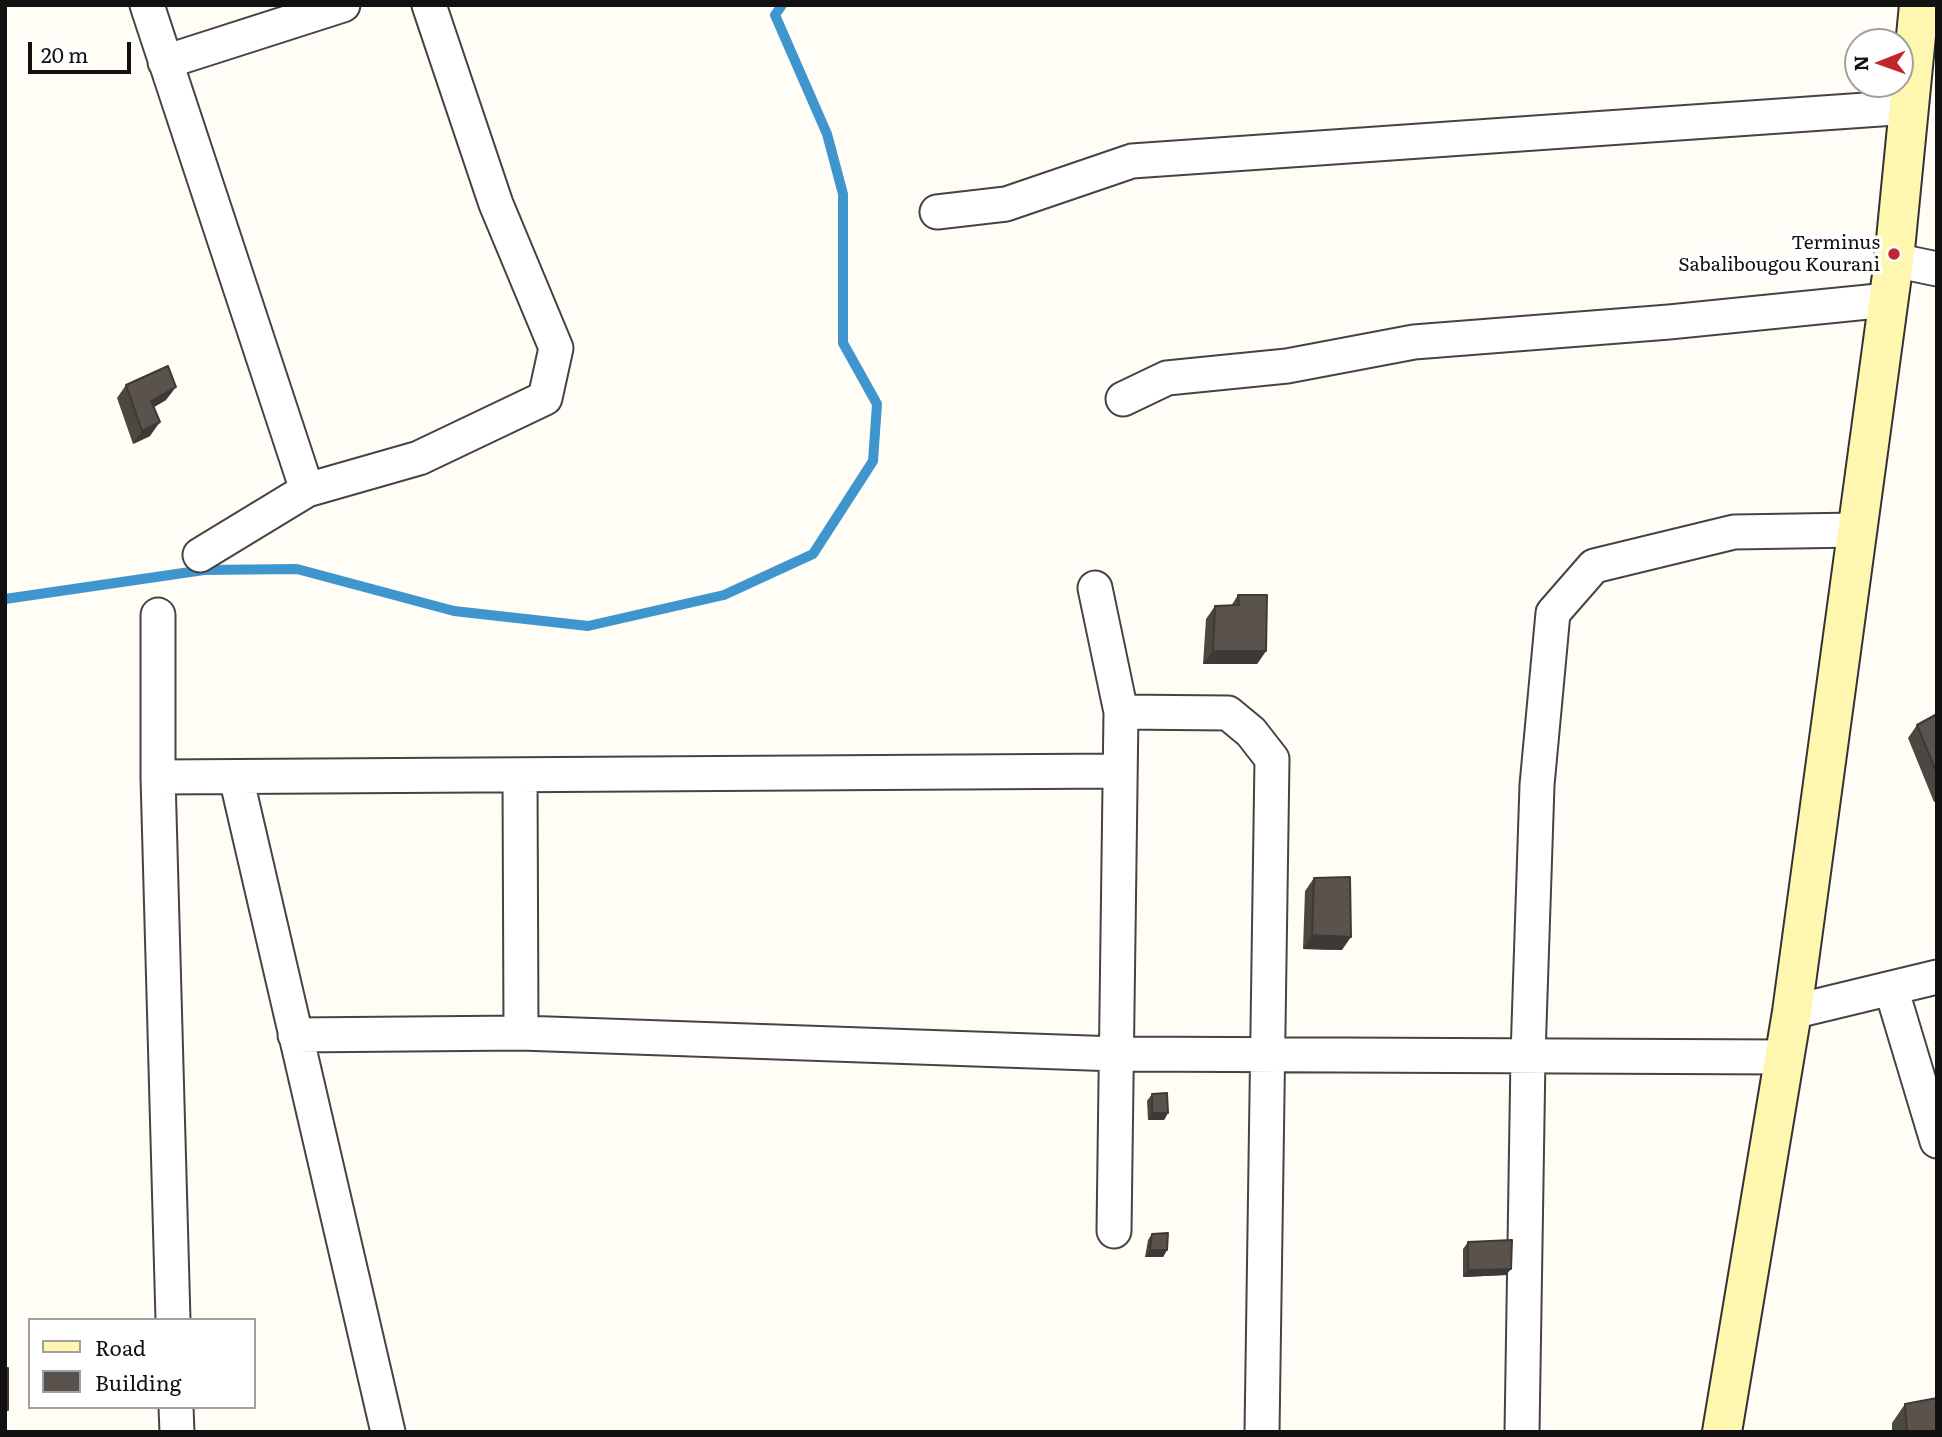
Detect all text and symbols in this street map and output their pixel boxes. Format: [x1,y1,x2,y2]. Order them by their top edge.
scale bar [32,28,135,72]
north arrow [1844,28,1914,98]
text: 20 m [41,38,88,69]
text: N [1846,55,1874,72]
place label: Terminus Sabalibougou Kourani [1678,232,1880,276]
marker: Terminus Sabalibougou Kourani [1886,246,1902,262]
legend [28,1318,256,1409]
text: Road [95,1331,146,1362]
text: Building [95,1366,181,1397]

